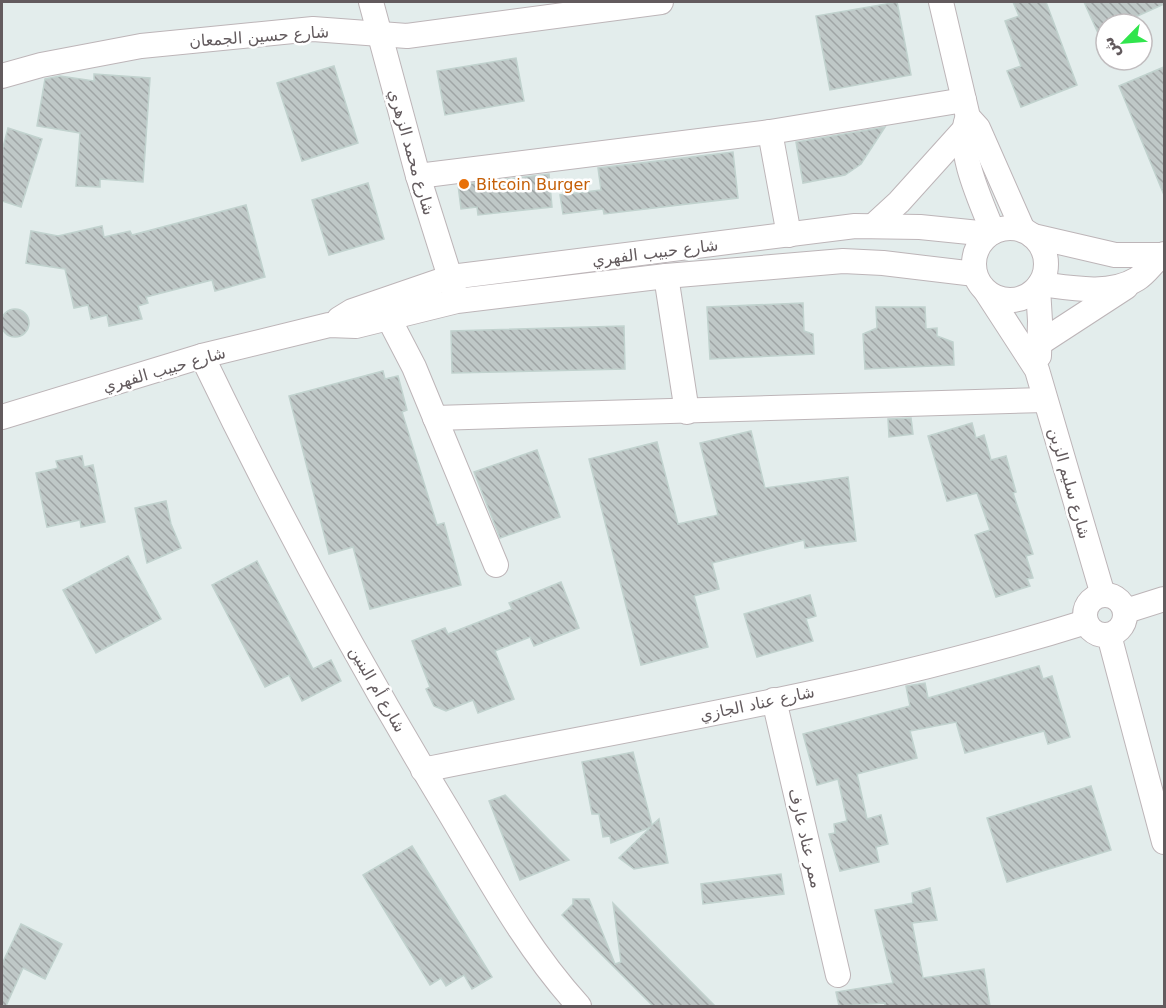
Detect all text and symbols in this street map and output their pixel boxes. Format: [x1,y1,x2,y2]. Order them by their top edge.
north arrow [1094,12,1154,72]
street label: شارع حسين الجمعان [188,22,330,52]
text: ش [1098,34,1124,62]
street label: شارع محمد الزهري [383,87,439,218]
place label: Bitcoin Burger [476,175,590,194]
marker: Bitcoin Burger [457,177,471,191]
street label: شارع حبيب الفهري [591,235,719,271]
street label: شارع حبيب الفهري [100,343,228,397]
street label: شارع سليم الزبن [1044,425,1094,541]
street label: شارع أم البنين [344,642,411,736]
street label: شارع عناد الجازي [698,682,816,726]
street label: ممر عناد عارف [784,786,826,890]

